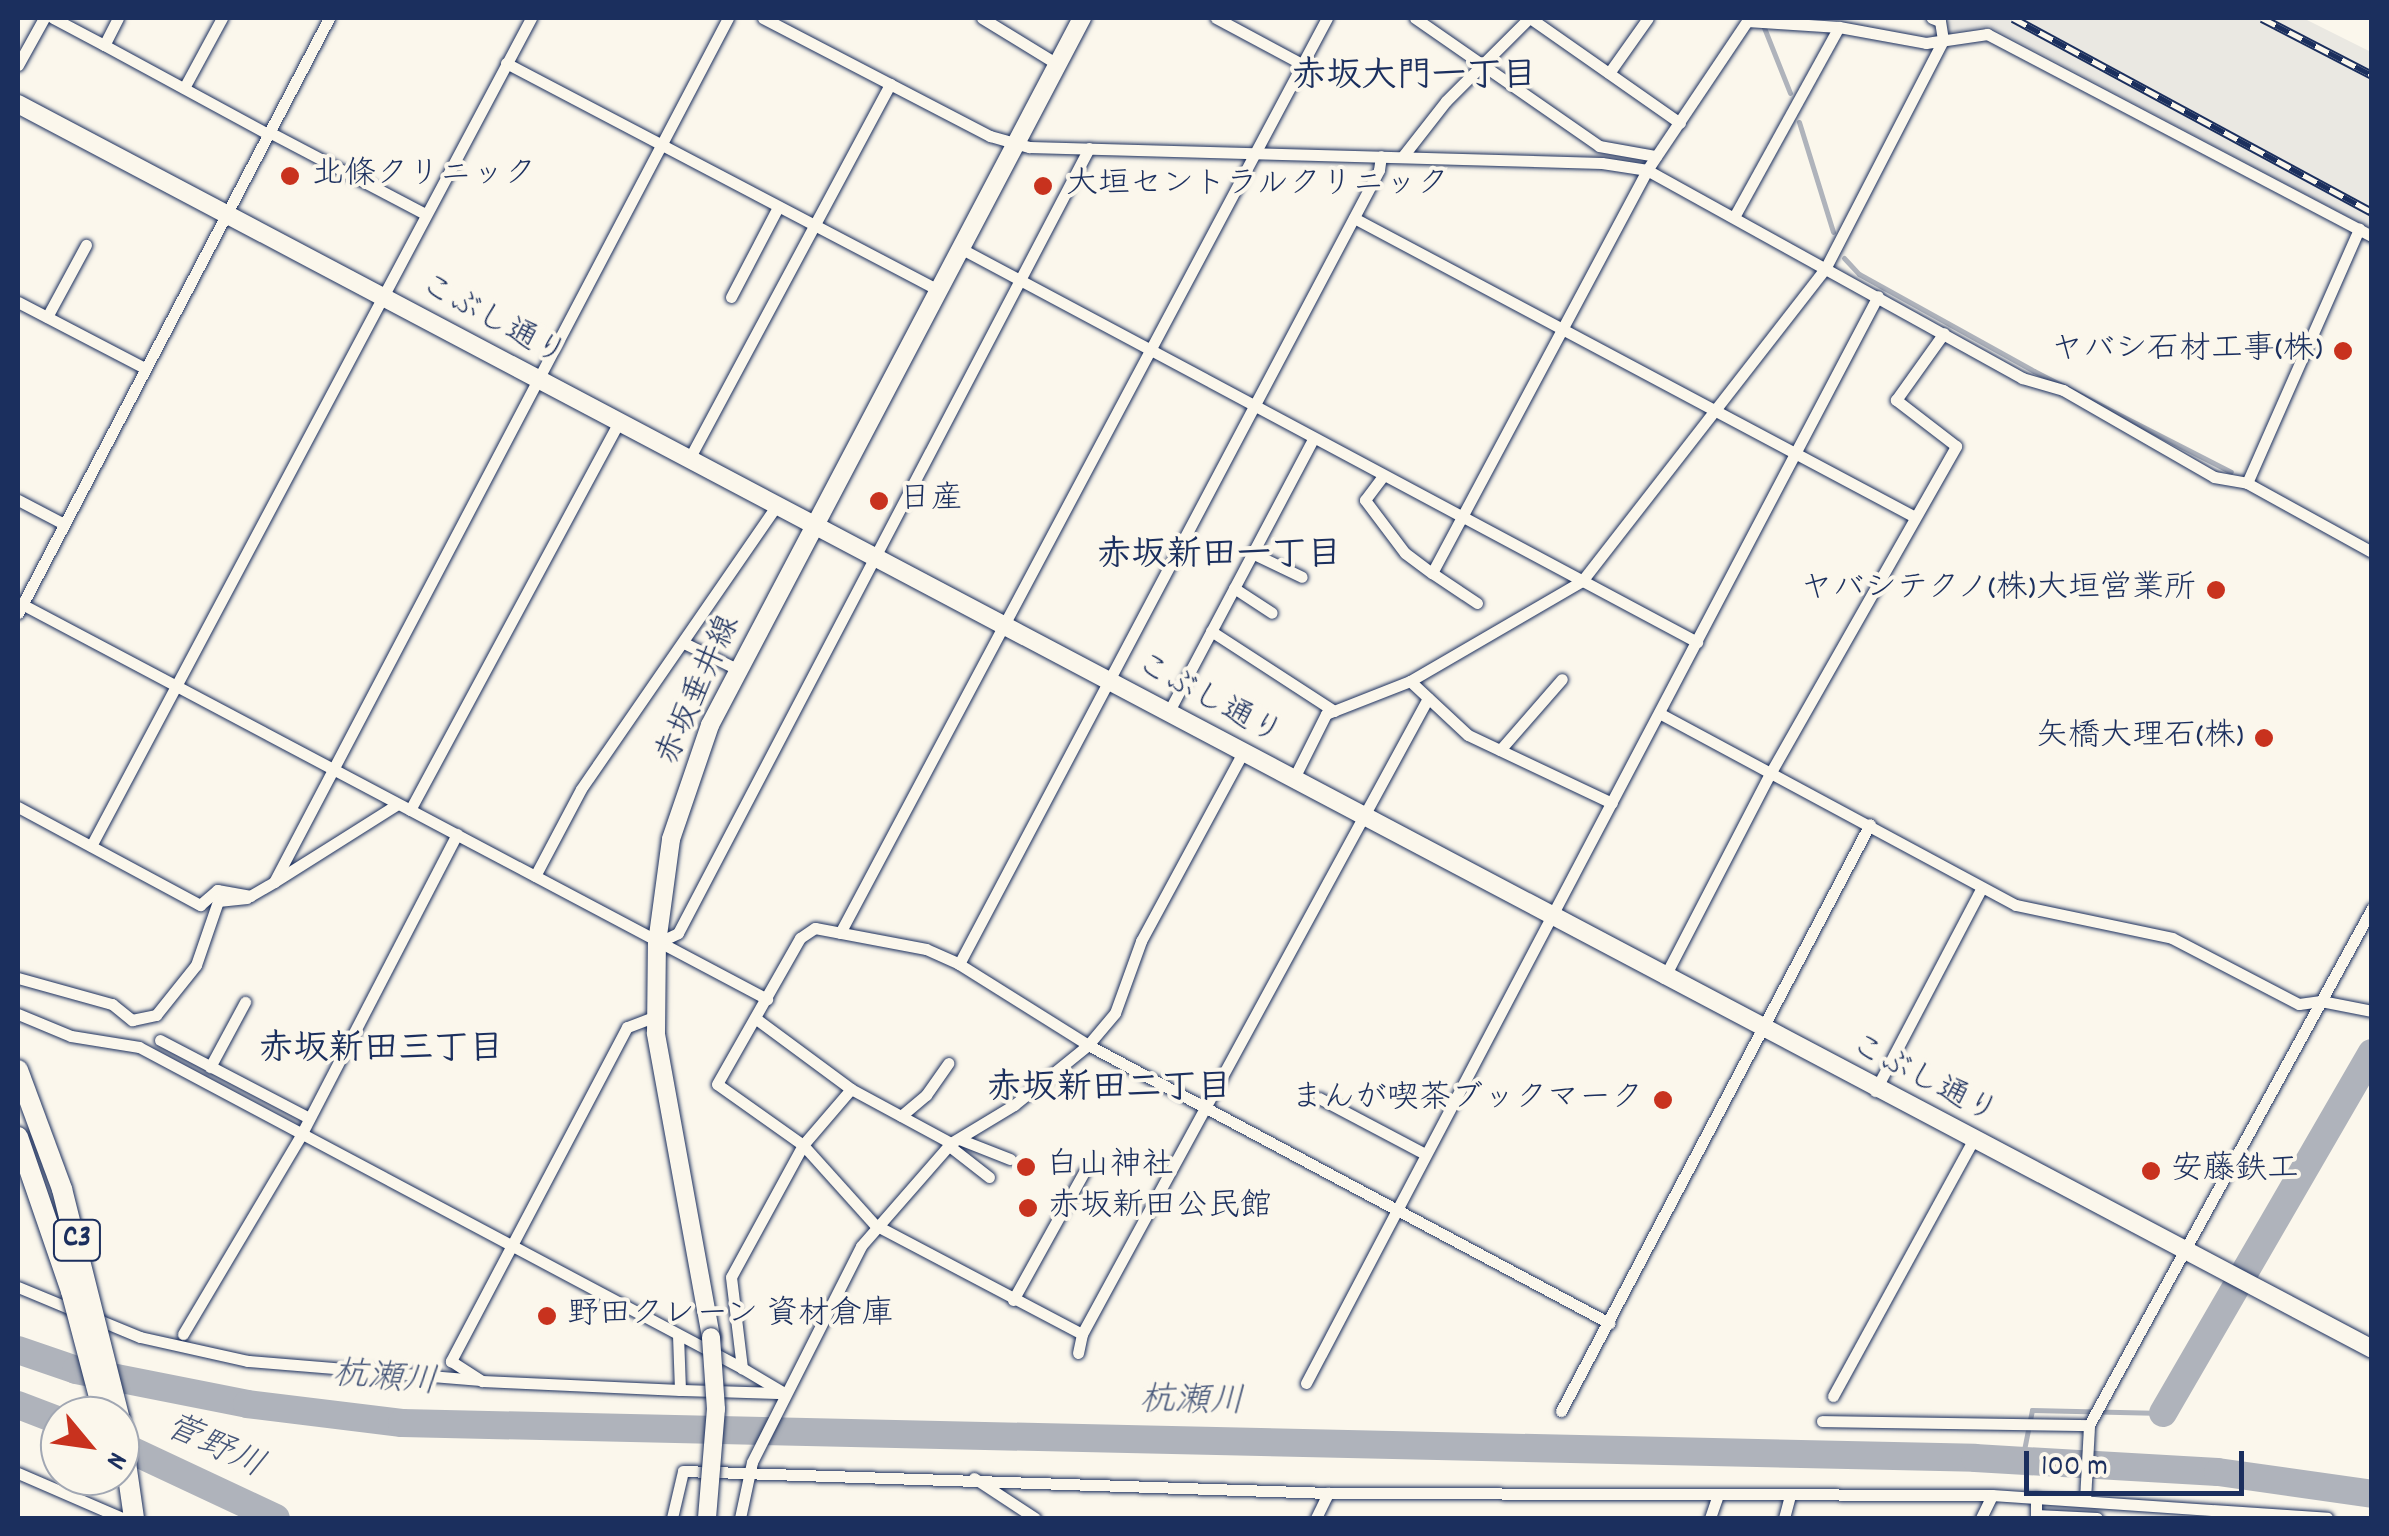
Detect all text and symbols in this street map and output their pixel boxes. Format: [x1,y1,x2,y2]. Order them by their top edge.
district label: 赤坂大門一丁目 [1292,57,1536,99]
place label: 北條クリニック [312,157,536,195]
marker: 北條クリニック [277,163,303,189]
place label: 大垣セントラルクリニック [1066,167,1450,205]
marker: 大垣セントラルクリニック [1030,173,1056,199]
street label: こぶし通り [412,267,572,377]
place label: ヤバシ石材工事(株) [2051,332,2323,370]
marker: ヤバシ石材工事(株) [2332,340,2354,362]
place label: 日産 [899,482,963,520]
marker: 日産 [868,490,890,512]
district label: 赤坂新田一丁目 [1097,536,1341,578]
place label: ヤバシテクノ(株)大垣営業所 [1796,571,2196,609]
marker: ヤバシテクノ(株)大垣営業所 [2205,579,2227,601]
street label: 赤坂垂井線 [650,610,750,772]
street label: こぶし通り [1128,646,1288,756]
place label: 矢橋大理石(株) [2036,719,2244,757]
marker: 矢橋大理石(株) [2253,727,2275,749]
street label: こぶし通り [1843,1028,2003,1134]
district label: 赤坂新田三丁目 [259,1030,503,1072]
district label: 赤坂新田二丁目 [987,1069,1231,1111]
place label: まんが喫茶ブックマーク [1291,1081,1643,1119]
marker: まんが喫茶ブックマーク [1652,1089,1674,1111]
place label: 白山神社 [1046,1148,1174,1186]
place label: 安藤鉄工 [2171,1152,2299,1190]
marker: 白山神社 [1015,1156,1037,1178]
marker: 安藤鉄工 [2140,1160,2162,1182]
place label: 赤坂新田公民館 [1048,1189,1272,1227]
marker: 赤坂新田公民館 [1017,1197,1039,1219]
road number: C3 [52,1215,102,1265]
place label: 野田クレーン 資材倉庫 [567,1297,896,1335]
marker: 野田クレーン 資材倉庫 [536,1305,558,1327]
water label: 杭瀬川 [331,1355,439,1405]
water label: 杭瀬川 [1139,1381,1245,1425]
north arrow [40,1396,140,1496]
water label: 菅野川 [158,1407,270,1489]
scale bar [2029,1431,2249,1493]
text: N [94,1444,135,1475]
text: 100 m [2041,1447,2108,1490]

